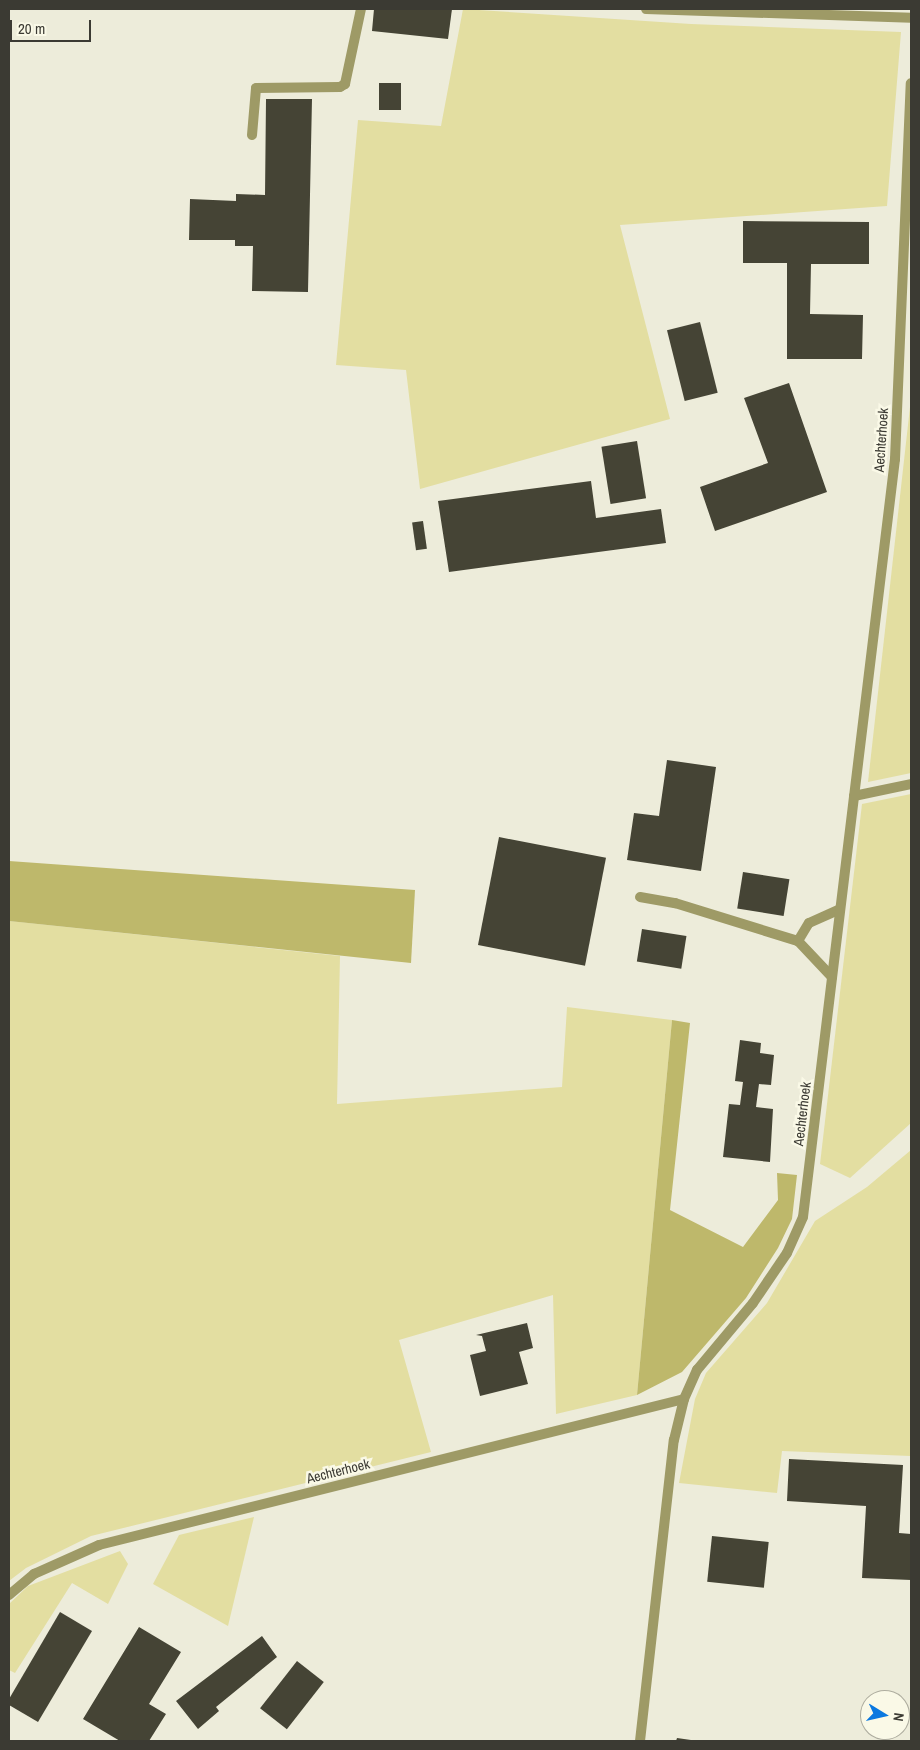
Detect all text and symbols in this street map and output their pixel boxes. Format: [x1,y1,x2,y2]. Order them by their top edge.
scale bar [12,10,94,42]
text: 20 m [18,18,45,39]
street label: Aechterhoek [870,407,892,473]
street label: Aechterhoek [790,1081,814,1147]
street label: Aechterhoek [305,1455,371,1487]
north arrow [860,1690,910,1740]
text: N [889,1712,908,1723]

